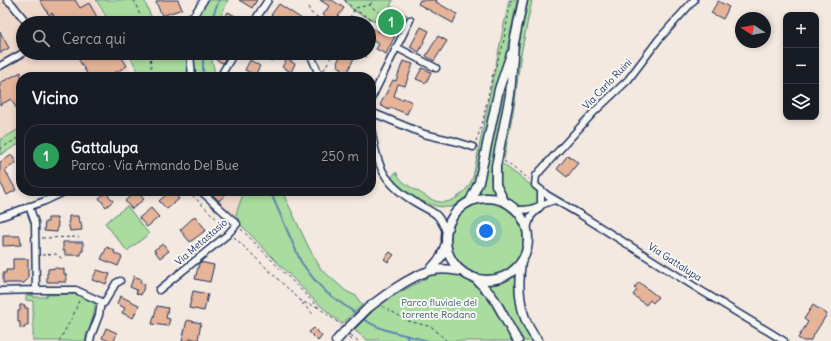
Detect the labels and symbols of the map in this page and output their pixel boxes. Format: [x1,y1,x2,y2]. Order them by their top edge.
pin: 1 [378,7,404,37]
north arrow [735,12,771,48]
street label: Via Carlo Ruini [580,56,634,112]
street label: Via Metastasio [172,215,230,268]
your location [476,221,496,241]
street label: Via Gattalupa [646,240,705,284]
park label: Parco fluviale del torrente Rodano [401,296,477,321]

